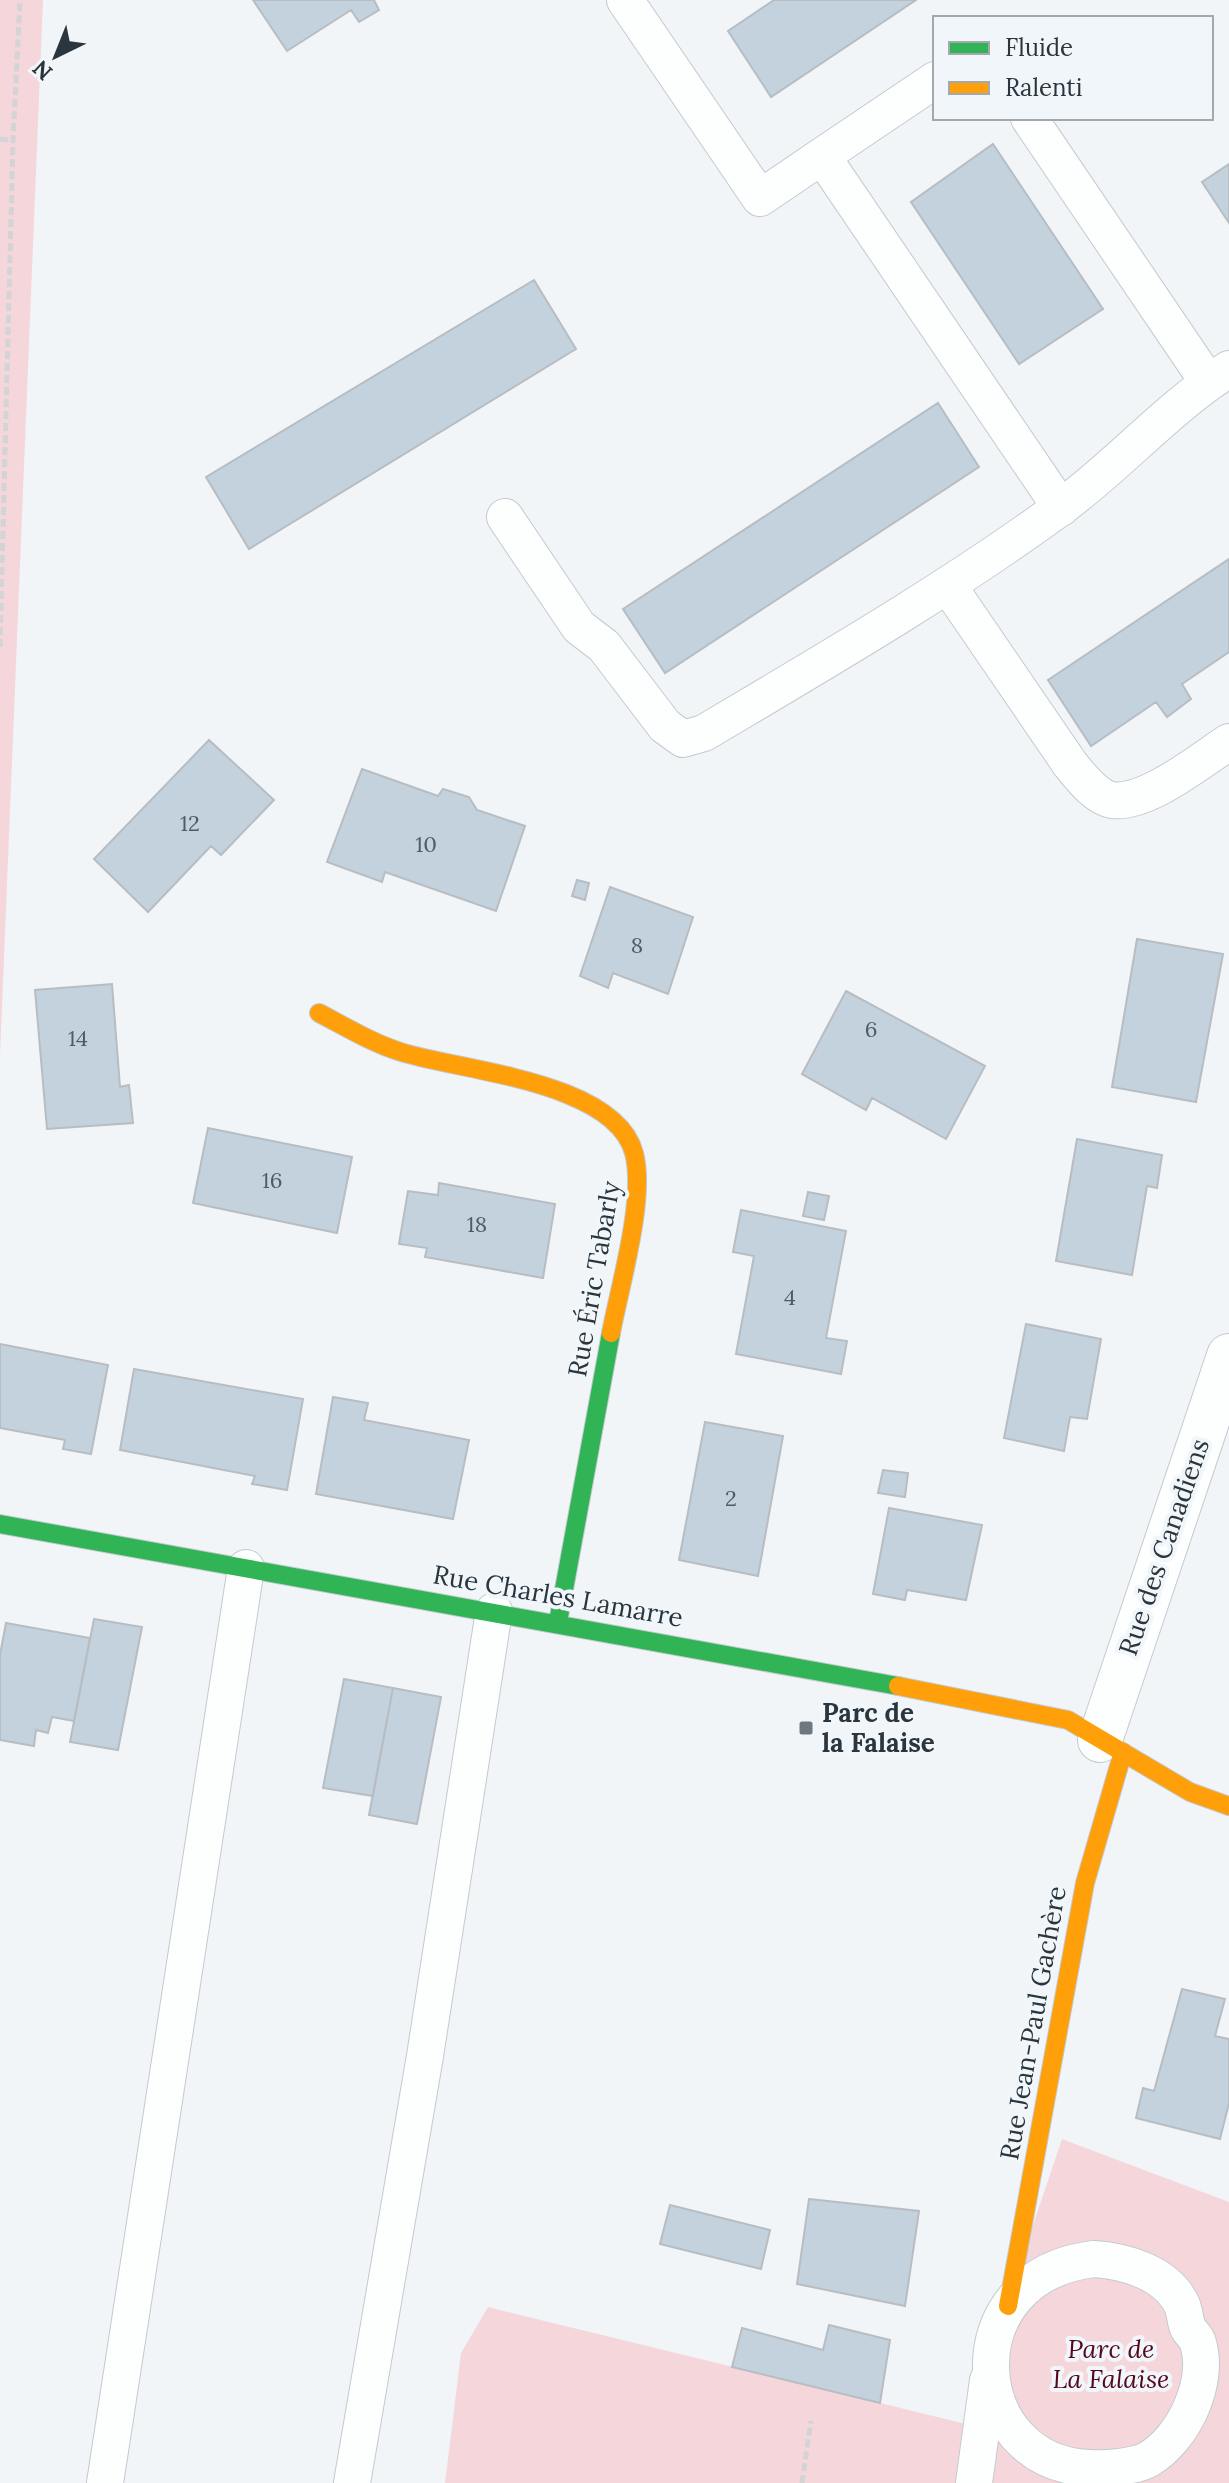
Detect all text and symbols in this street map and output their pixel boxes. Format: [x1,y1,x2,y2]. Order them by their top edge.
north arrow [16,16,96,96]
legend [933,16,1213,120]
text: Fluide [1005,32,1073,63]
text: N [27,55,58,87]
text: Ralenti [1005,72,1082,103]
house number: 12 [180,809,200,837]
house number: 10 [415,830,437,858]
house number: 8 [631,931,643,959]
house number: 6 [865,1015,877,1043]
house number: 14 [68,1024,88,1052]
house number: 16 [262,1166,282,1194]
street label: Rue Éric Tabarly [560,1178,627,1379]
house number: 18 [467,1210,487,1238]
house number: 4 [784,1283,796,1311]
street label: Rue des Canadiens [1111,1434,1216,1659]
house number: 2 [725,1484,737,1512]
street label: Rue Charles Lamarre [431,1557,686,1634]
place label: Parc de la Falaise [822,1696,935,1759]
marker: Parc de la Falaise [797,1719,815,1737]
street label: Rue Jean-Paul Gachère [992,1883,1073,2163]
park label: Parc de La Falaise [1053,2332,1169,2395]

